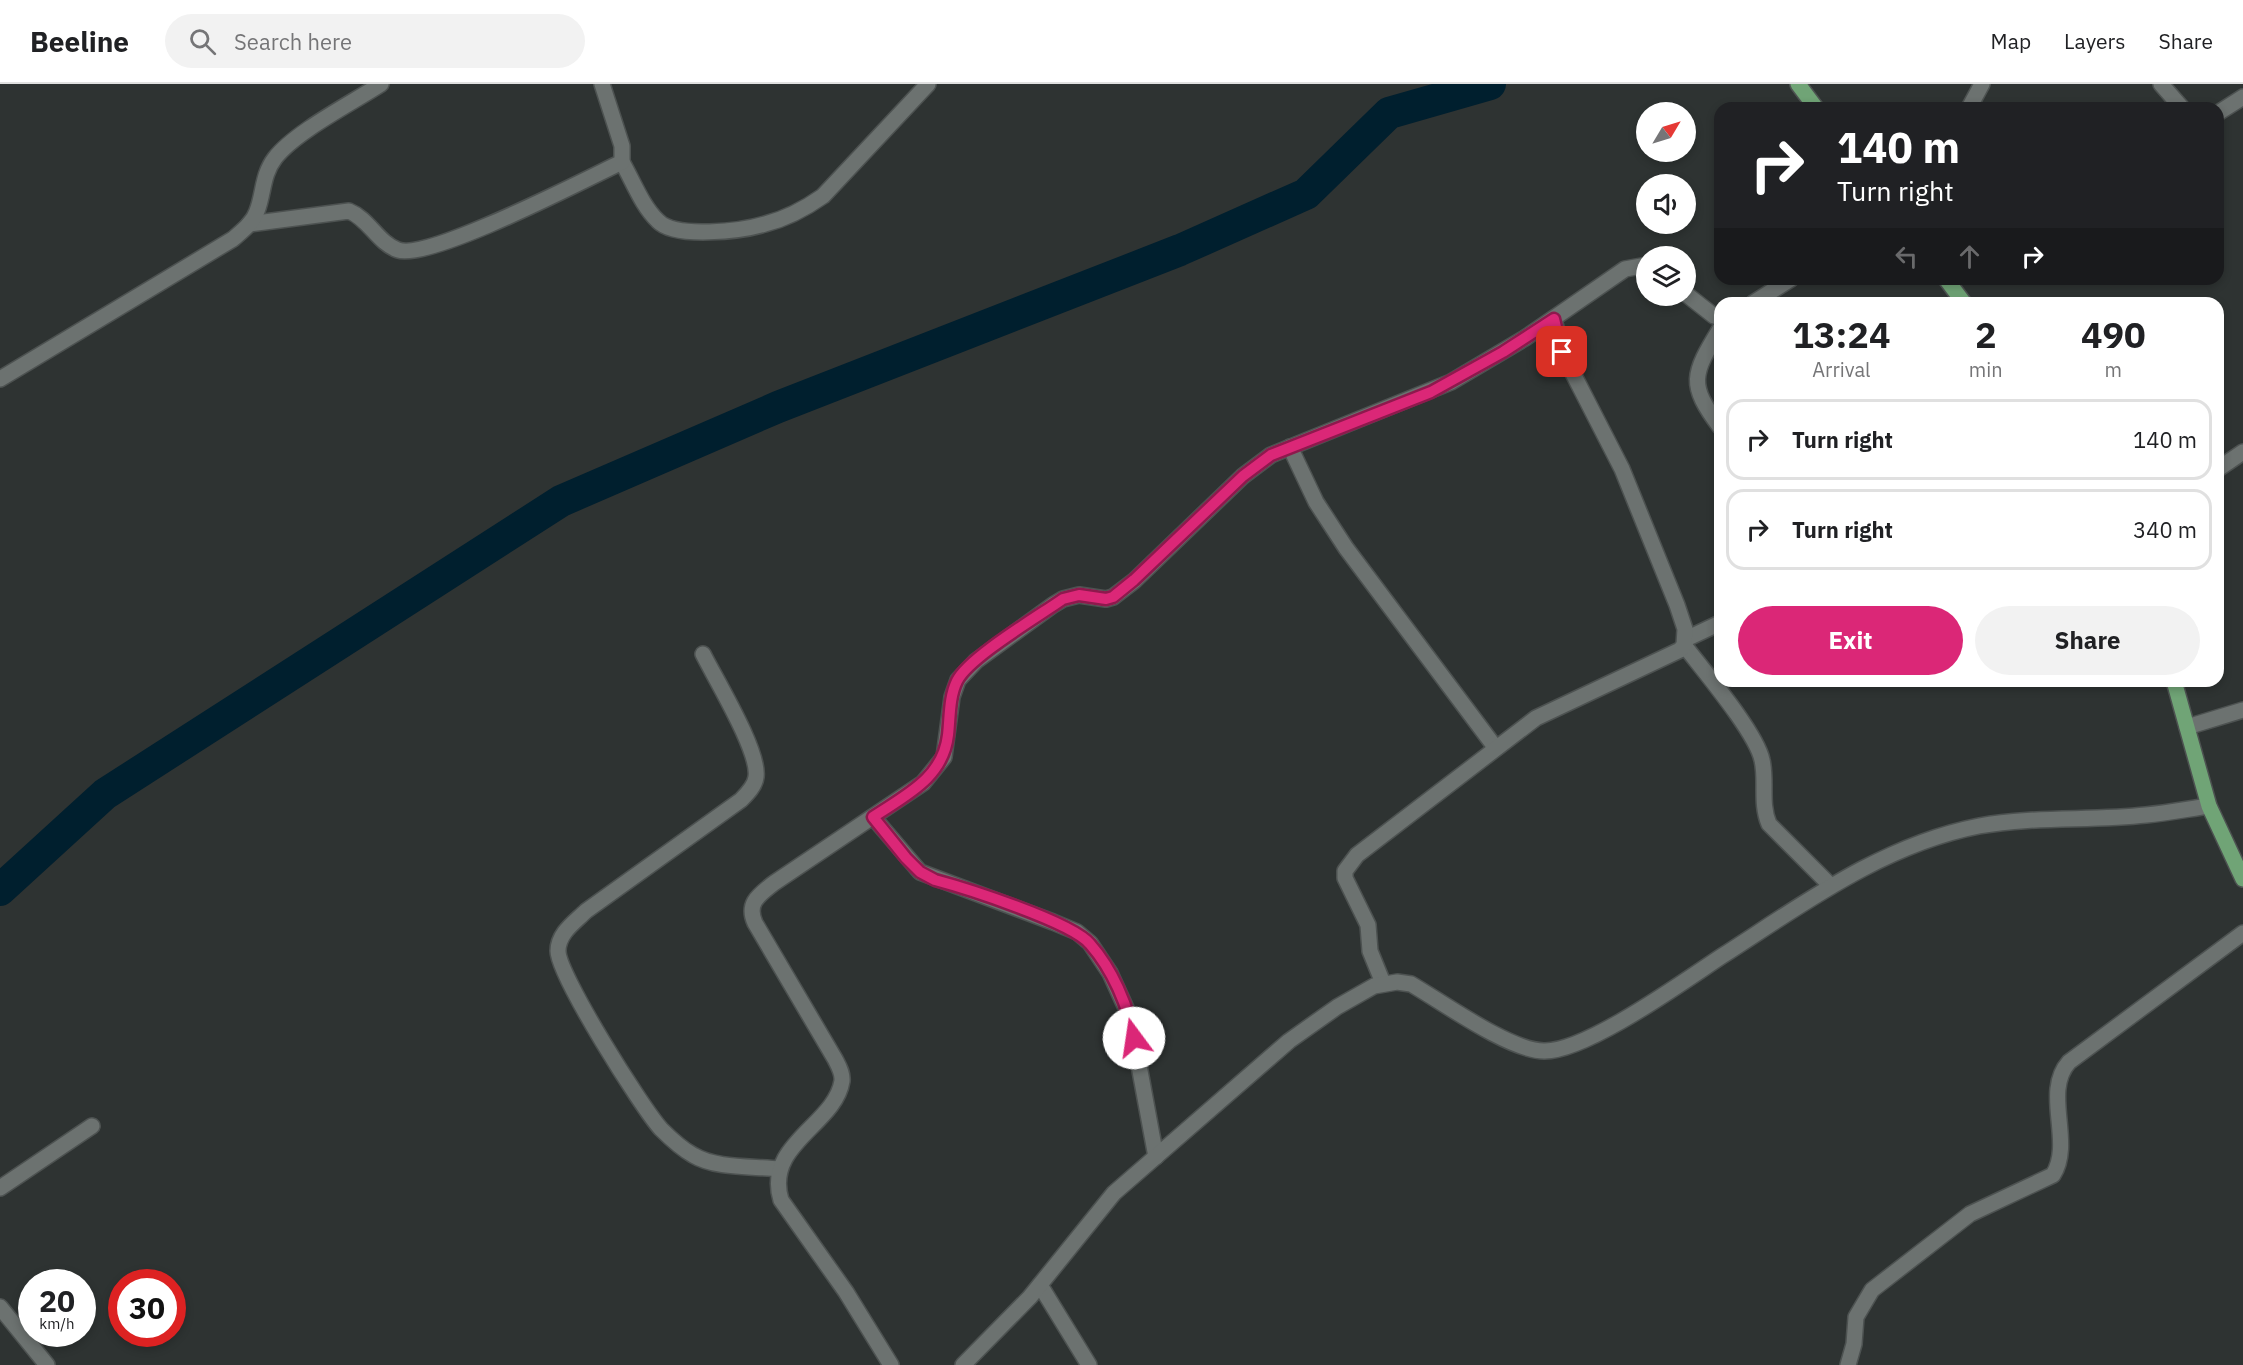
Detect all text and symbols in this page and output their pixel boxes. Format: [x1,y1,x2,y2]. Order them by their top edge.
search box [165,14,585,68]
text: Beeline [30,23,129,60]
icon: search [186,25,219,58]
text: Search here [234,27,352,56]
text: Map [1991,27,2031,55]
text: Layers [2064,27,2126,55]
text: Share [2159,27,2213,55]
north arrow [1636,102,1696,162]
map controls [1636,102,1696,306]
text: 140 m [1837,120,1960,175]
icon: right [1738,126,1816,204]
text: Turn right [1837,173,1954,208]
button: sound [1636,174,1696,234]
icon: left [1890,240,1923,273]
icon: ahead [1953,240,1986,273]
icon: right [2016,240,2049,273]
button: layers [1636,246,1696,306]
text: 13:24 [1792,311,1891,358]
text: 2 [1975,311,1997,358]
text: 490 [2081,311,2146,358]
pin [1536,326,1587,377]
icon: arrive [1545,335,1578,368]
text: Arrival [1812,356,1871,383]
text: min [1969,356,2003,383]
text: m [2105,356,2122,383]
icon: right [1741,423,1774,456]
text: Turn right [1792,425,1893,454]
text: 140 m [2133,425,2197,454]
icon: right [1741,513,1774,546]
text: Turn right [1792,515,1893,544]
text: 340 m [2133,515,2197,544]
button: Exit [1738,606,1963,675]
button: Share [1975,606,2200,675]
position arrow [1102,1006,1166,1070]
speed limit sign: 30 [108,1269,186,1347]
text: 20 [39,1281,75,1320]
text: km/h [39,1314,75,1333]

